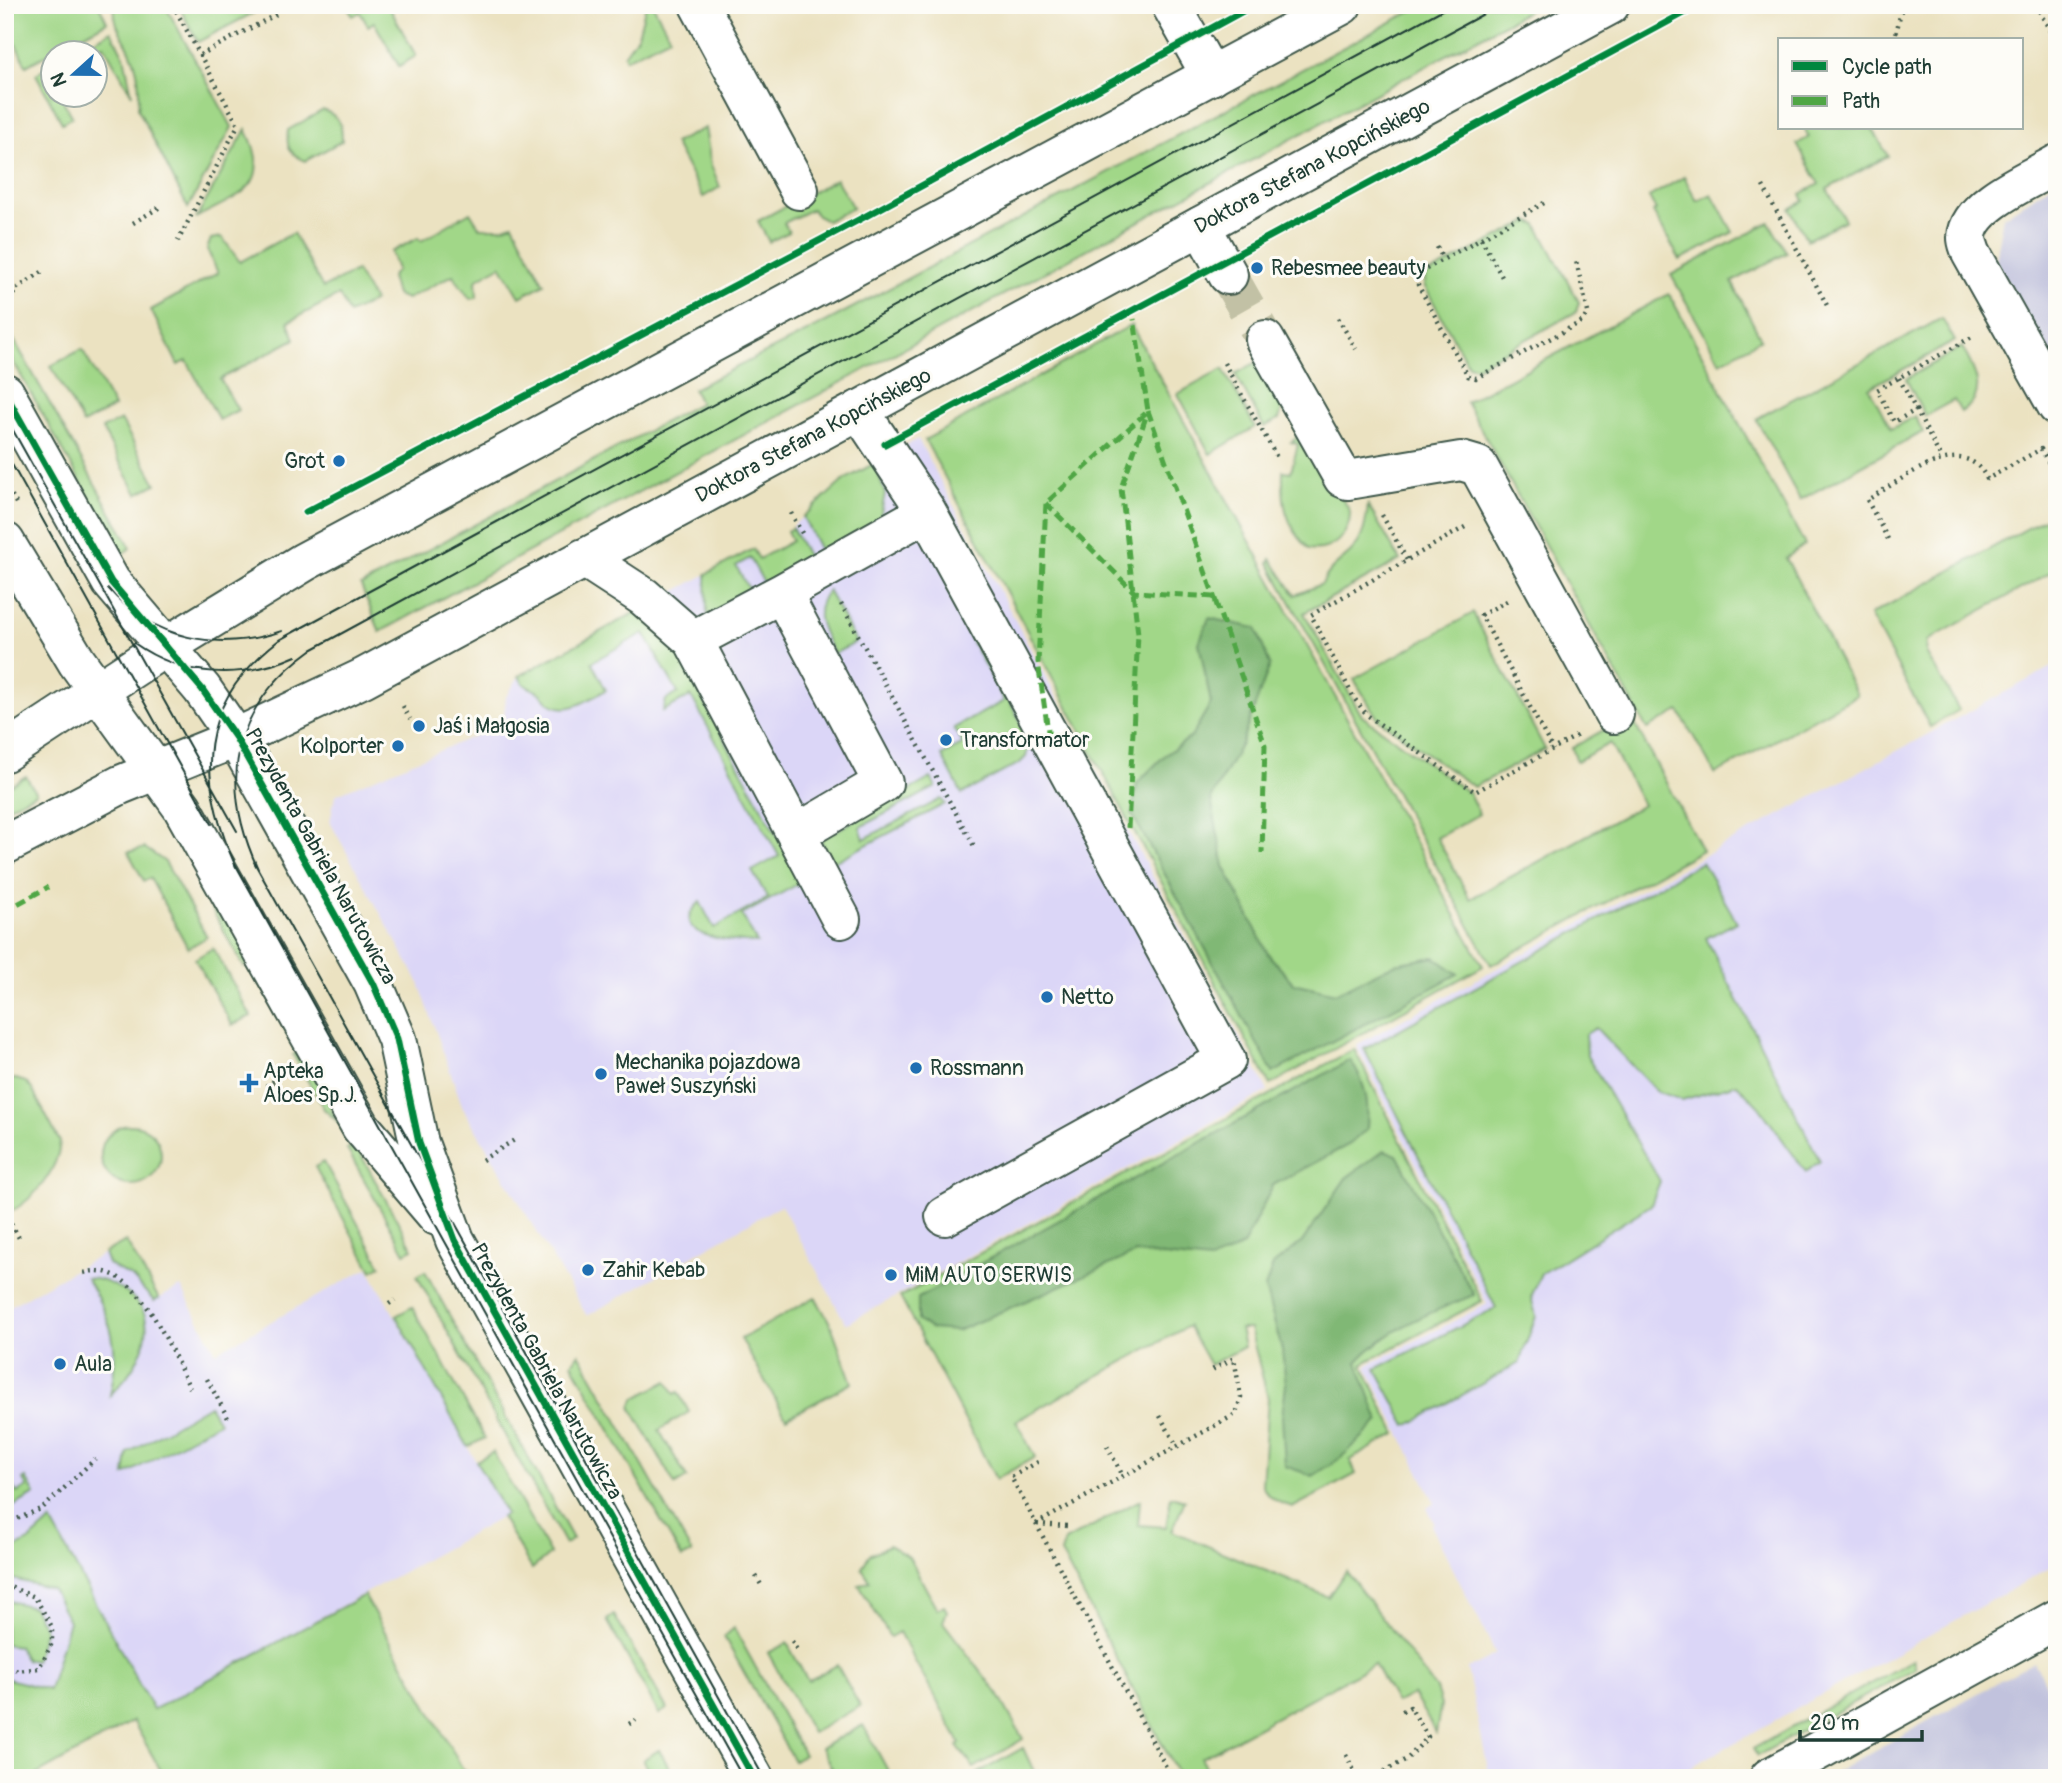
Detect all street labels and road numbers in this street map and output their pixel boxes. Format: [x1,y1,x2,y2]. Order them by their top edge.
street label: Doktora Stefana Kopcińskiego [1190,93,1435,240]
street label: Doktora Stefana Kopcińskiego [691,362,936,509]
street label: Prezydenta Gabriela Narutowicza [239,723,402,989]
street label: Prezydenta Gabriela Narutowicza [465,1238,628,1504]

